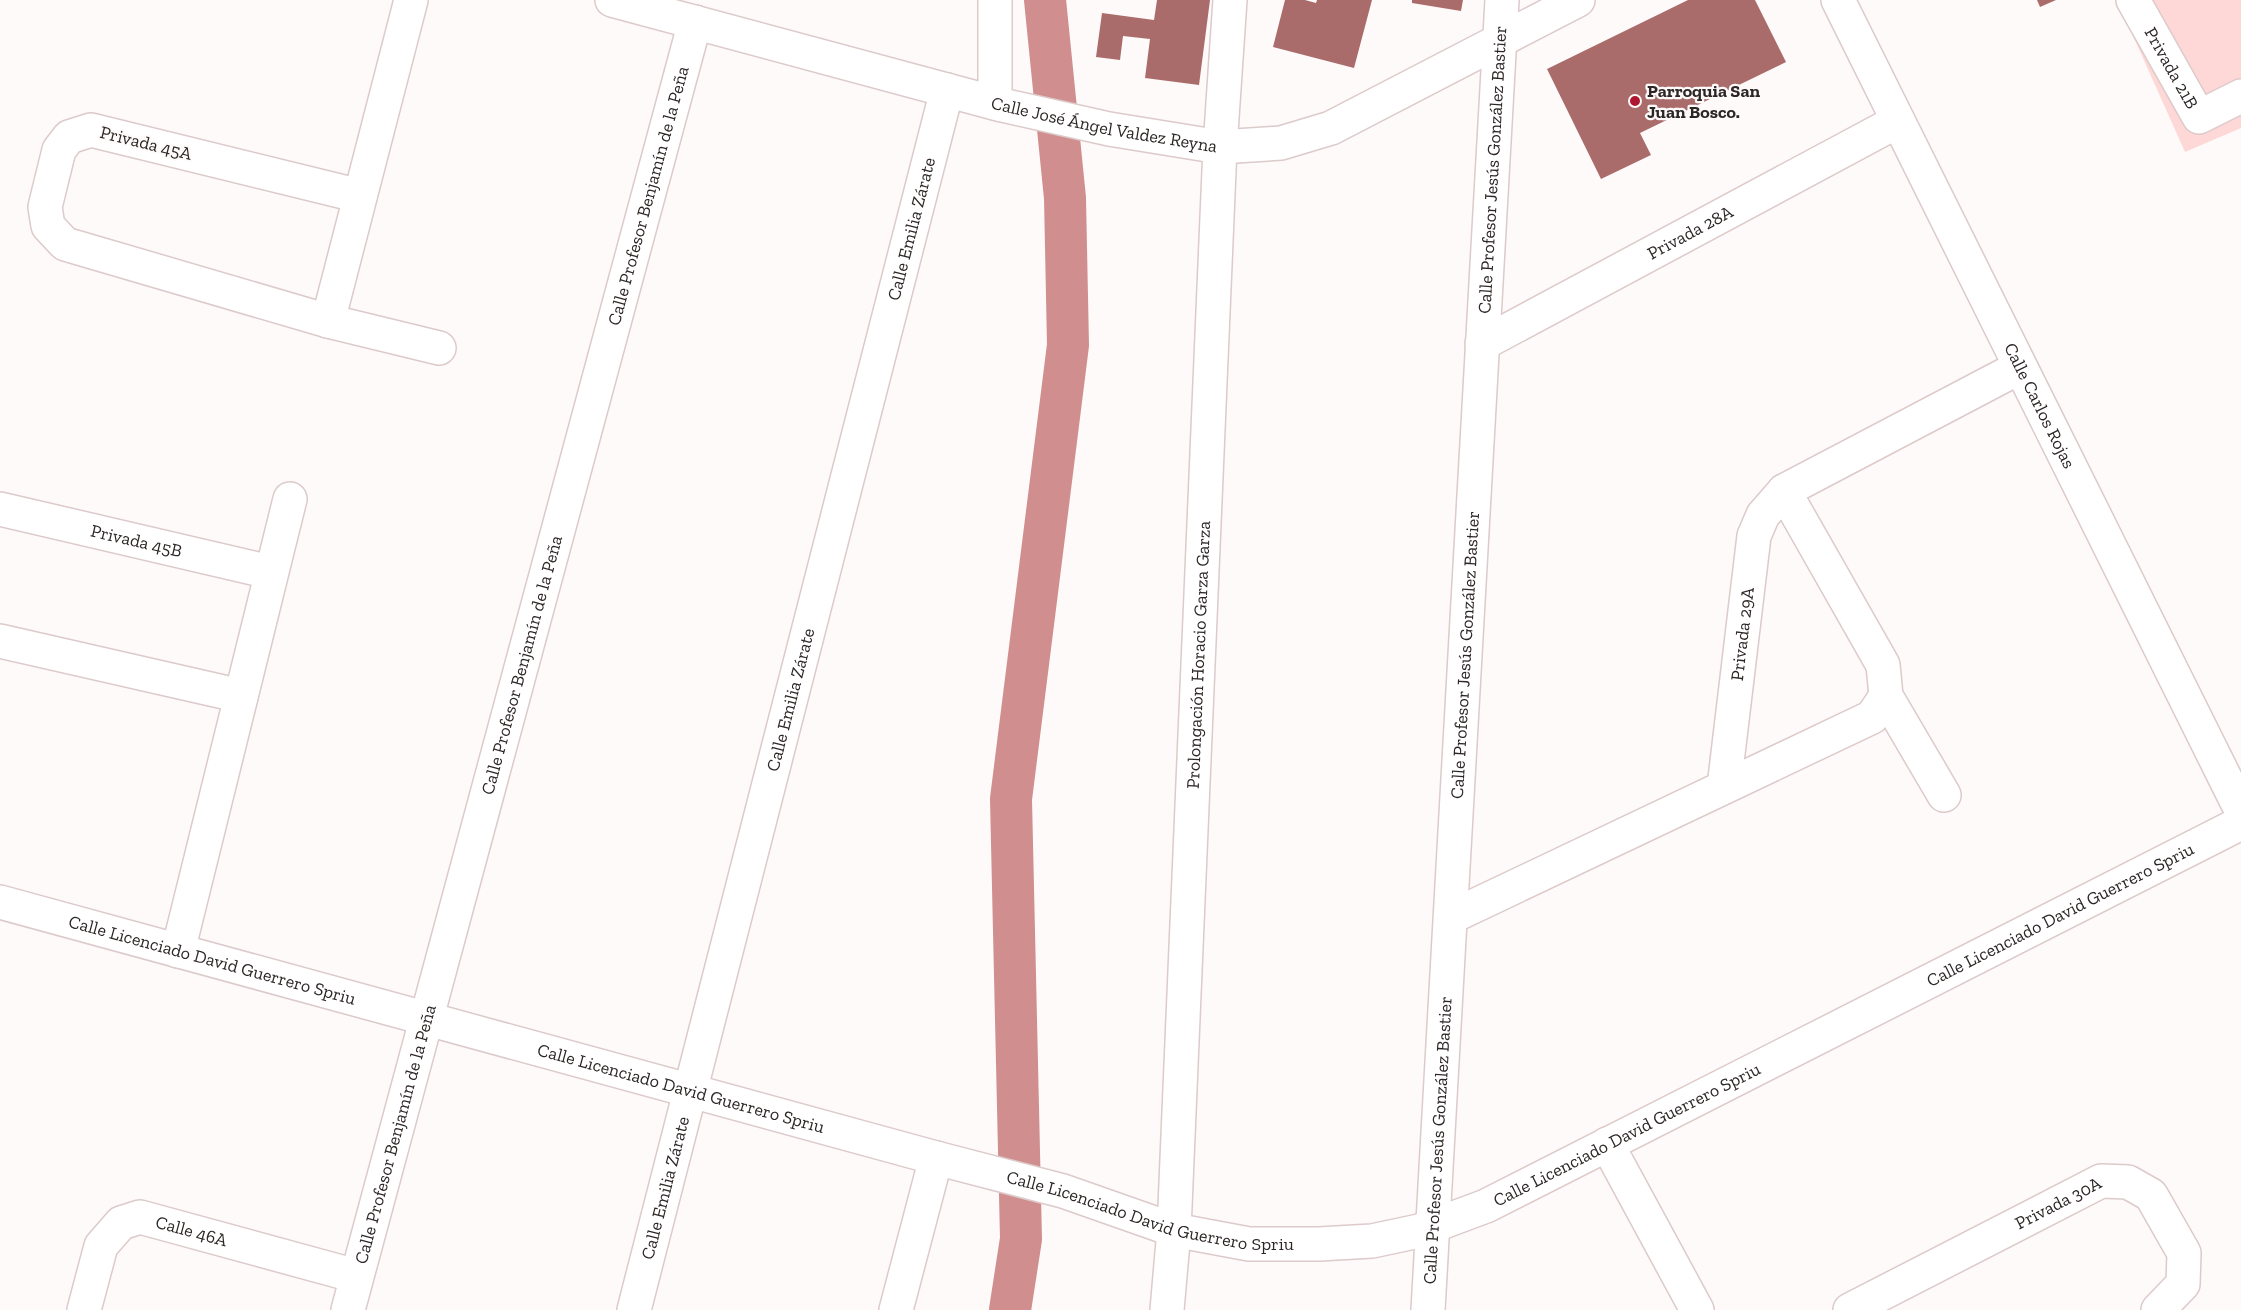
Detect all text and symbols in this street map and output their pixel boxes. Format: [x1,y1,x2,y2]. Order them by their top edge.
street label: Privada 21B [2140,23,2203,113]
street label: Calle Profesor Jesús González Bastier [1473,25,1512,314]
street label: Calle Profesor Benjamín de la Peña [603,63,694,328]
place label: Parroquia San Juan Bosco. [1647,80,1760,123]
street label: Calle José Ángel Valdez Reyna [989,92,1219,157]
marker: Parroquia San Juan Bosco. [1628,94,1642,108]
street label: Privada 45A [98,121,194,165]
street label: Calle Emilia Zárate [882,155,940,303]
street label: Privada 28A [1643,200,1737,264]
street label: Calle Carlos Rojas [1999,339,2080,472]
street label: Calle Profesor Jesús González Bastier [1446,511,1484,800]
street label: Privada 45B [89,520,184,562]
street label: Prolongación Horacio Garza Garza [1182,520,1215,789]
street label: Calle Profesor Benjamín de la Peña [476,533,567,797]
street label: Privada 29A [1726,586,1759,682]
street label: Calle Emilia Zárate [762,626,819,774]
street label: Calle Licenciado David Guerrero Spriu [1923,838,2197,992]
street label: Calle Licenciado David Guerrero Spriu [66,910,358,1010]
street label: Calle Profesor Jesús González Bastier [1418,996,1457,1285]
street label: Calle Profesor Benjamín de la Peña [350,1002,441,1266]
street label: Calle Licenciado David Guerrero Spriu [535,1039,827,1138]
street label: Calle Licenciado David Guerrero Spriu [1489,1058,1764,1212]
street label: Calle Emilia Zárate [636,1114,694,1262]
street label: Calle Licenciado David Guerrero Spriu [1004,1166,1294,1255]
street label: Privada 30A [2011,1172,2105,1234]
street label: Calle 46A [153,1211,230,1251]

